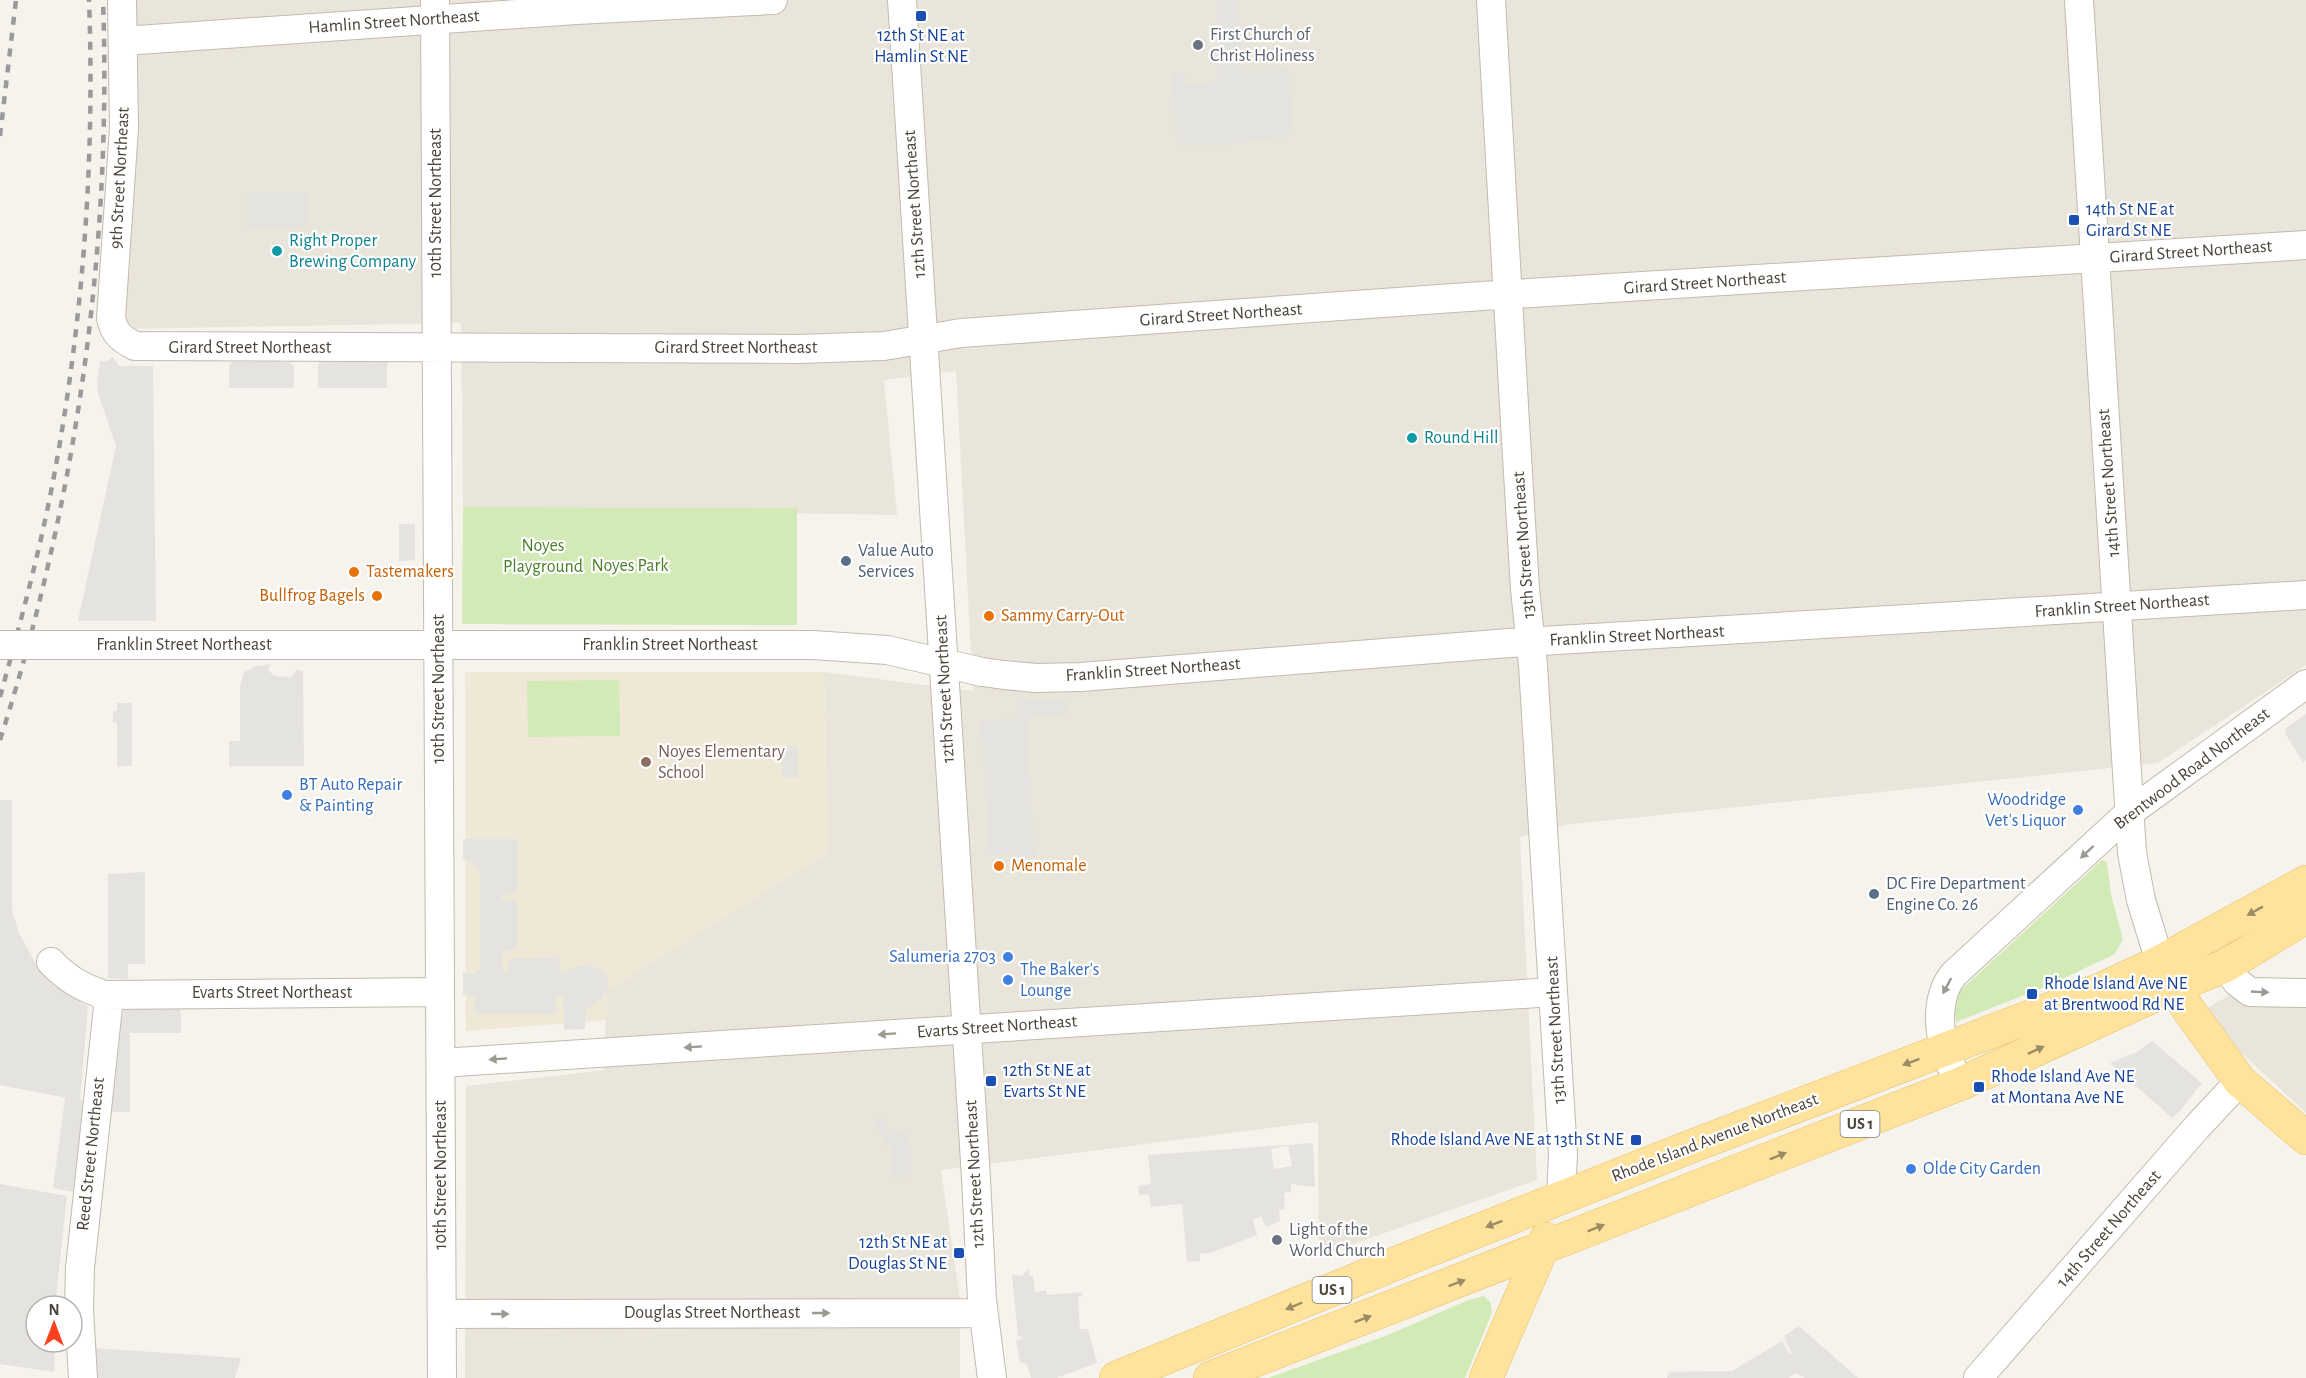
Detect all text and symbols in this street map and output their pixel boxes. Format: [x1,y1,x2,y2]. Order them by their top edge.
street label: Hamlin Street Northeast [308,7,480,37]
marker: 12th St NE at Hamlin St NE [914,9,928,23]
place label: First Church of Christ Holiness [1210,26,1315,65]
place label: 12th St NE at Hamlin St NE [874,27,968,66]
marker: First Church of Christ Holiness [1191,38,1205,52]
street label: 9th Street Northeast [107,106,133,250]
street label: 10th Street Northeast [427,128,445,278]
street label: 12th Street Northeast [901,129,929,279]
place label: 14th St NE at Girard St NE [2086,201,2174,240]
marker: 14th St NE at Girard St NE [2067,213,2081,227]
place label: Right Proper Brewing Company [289,232,416,271]
street label: Girard Street Northeast [2109,237,2273,267]
marker: Right Proper Brewing Company [270,244,284,258]
street label: Girard Street Northeast [1623,268,1787,298]
street label: Girard Street Northeast [1139,300,1303,330]
street label: Girard Street Northeast [169,339,332,357]
street label: Girard Street Northeast [655,339,818,357]
street label: 14th Street Northeast [2095,408,2123,558]
place label: Round Hill [1424,429,1498,447]
marker: Round Hill [1405,431,1419,445]
street label: 13th Street Northeast [1510,471,1538,619]
park label: Noyes Playground [503,537,583,576]
place label: Value Auto Services [858,542,934,581]
marker: Value Auto Services [839,554,853,568]
park label: Noyes Park [592,557,669,575]
place label: Tastemakers [366,563,454,581]
marker: Tastemakers [347,565,361,579]
place label: Bullfrog Bagels [259,587,365,605]
marker: Bullfrog Bagels [370,589,384,603]
street label: Franklin Street Northeast [2034,591,2210,621]
place label: Sammy Carry-Out [1001,607,1125,625]
marker: Sammy Carry-Out [982,609,996,623]
street label: 10th Street Northeast [430,614,448,764]
street label: 12th Street Northeast [932,614,958,764]
street label: Franklin Street Northeast [1549,622,1725,650]
street label: Franklin Street Northeast [96,636,272,654]
street label: Franklin Street Northeast [582,636,758,654]
street label: Franklin Street Northeast [1065,655,1241,685]
street label: Brentwood Road Northeast [2111,705,2273,833]
place label: Noyes Elementary School [658,743,785,782]
marker: Noyes Elementary School [639,755,653,769]
place label: BT Auto Repair & Painting [299,776,402,815]
marker: BT Auto Repair & Painting [280,788,294,802]
place label: Woodridge Vet's Liquor [1985,791,2066,830]
marker: Woodridge Vet's Liquor [2071,803,2085,817]
one-way arrow [2080,844,2094,858]
place label: Menomale [1011,857,1087,875]
marker: Menomale [992,859,1006,873]
place label: DC Fire Department Engine Co. 26 [1886,875,2026,914]
marker: DC Fire Department Engine Co. 26 [1867,887,1881,901]
one-way arrow [2246,906,2263,916]
place label: Salumeria 2703 [889,948,996,966]
marker: Salumeria 2703 [1001,950,1015,964]
street label: 13th Street Northeast [1543,956,1569,1104]
place label: The Baker's Lounge [1020,961,1099,1000]
marker: The Baker's Lounge [1001,973,1015,987]
place label: Rhode Island Ave NE at Brentwood Rd NE [2044,975,2188,1014]
one-way arrow [1942,978,1952,995]
street label: Evarts Street Northeast [192,984,353,1002]
marker: Rhode Island Ave NE at Brentwood Rd NE [2025,987,2039,1001]
one-way arrow [2250,988,2269,997]
street label: Evarts Street Northeast [916,1012,1078,1042]
one-way arrow [878,1029,897,1038]
one-way arrow [683,1042,702,1051]
one-way arrow [2027,1045,2045,1055]
one-way arrow [489,1055,508,1064]
one-way arrow [1902,1058,1920,1067]
place label: 12th St NE at Evarts St NE [1003,1062,1091,1101]
place label: Rhode Island Ave NE at Montana Ave NE [1991,1068,2135,1107]
marker: 12th St NE at Evarts St NE [984,1074,998,1088]
street label: Reed Street Northeast [74,1076,108,1232]
marker: Rhode Island Ave NE at Montana Ave NE [1972,1080,1986,1094]
street label: Rhode Island Avenue Northeast [1609,1090,1821,1186]
street label: 12th Street Northeast [962,1099,988,1249]
street label: 10th Street Northeast [432,1100,450,1250]
road number: US 1 [1840,1111,1880,1137]
place label: Rhode Island Ave NE at 13th St NE [1391,1131,1624,1149]
marker: Rhode Island Ave NE at 13th St NE [1629,1133,1643,1147]
one-way arrow [1769,1151,1787,1161]
place label: Olde City Garden [1923,1160,2041,1178]
marker: Olde City Garden [1904,1162,1918,1176]
street label: 14th Street Northeast [2053,1167,2165,1291]
one-way arrow [1485,1220,1503,1229]
place label: Light of the World Church [1289,1221,1385,1260]
one-way arrow [1588,1223,1606,1233]
marker: Light of the World Church [1270,1233,1284,1247]
place label: 12th St NE at Douglas St NE [848,1234,947,1273]
marker: 12th St NE at Douglas St NE [952,1246,966,1260]
road number: US 1 [1312,1277,1352,1303]
one-way arrow [1448,1277,1466,1287]
north arrow [24,1294,84,1354]
one-way arrow [1285,1301,1303,1311]
text: N [48,1302,60,1318]
street label: Douglas Street Northeast [624,1304,801,1322]
one-way arrow [812,1308,831,1318]
one-way arrow [491,1309,510,1319]
one-way arrow [1354,1314,1372,1323]

